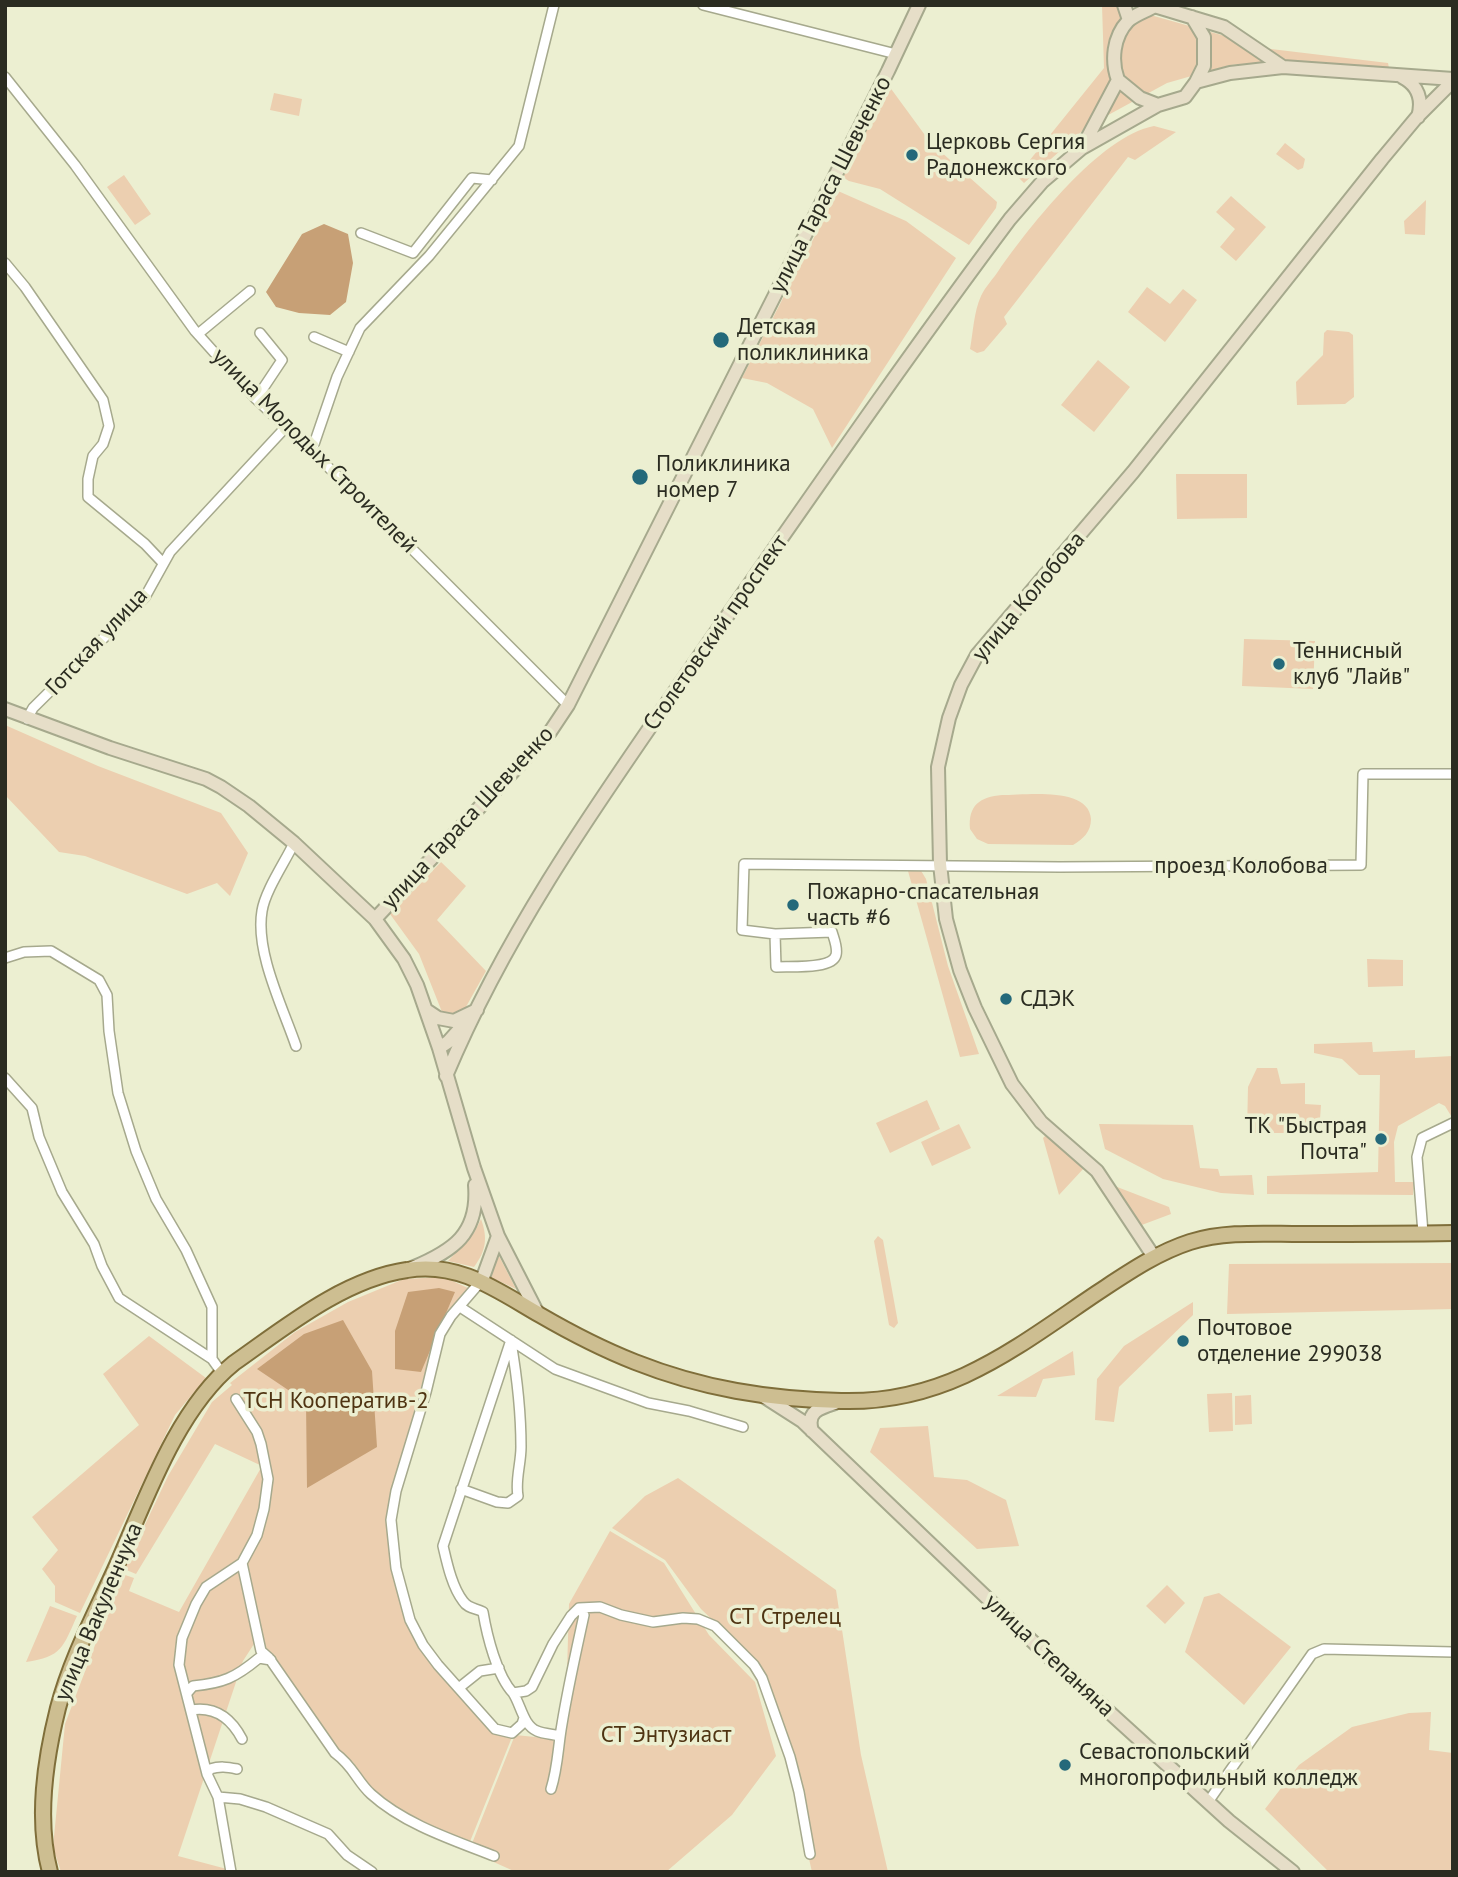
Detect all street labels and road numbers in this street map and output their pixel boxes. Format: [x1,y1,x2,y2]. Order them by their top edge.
street label: улица Тараса Шевченко [764,72,898,298]
street label: улица Молодых Строителей [206,343,422,559]
street label: улица Колобова [967,527,1091,667]
street label: Столетовский проспект [638,530,794,736]
street label: Готская улица [40,583,154,701]
street label: улица Тараса Шевченко [376,721,560,915]
street label: проезд Колобова [1154,852,1328,880]
street label: улица Вакуленчука [49,1519,149,1705]
street label: улица Степаняна [978,1589,1120,1723]

